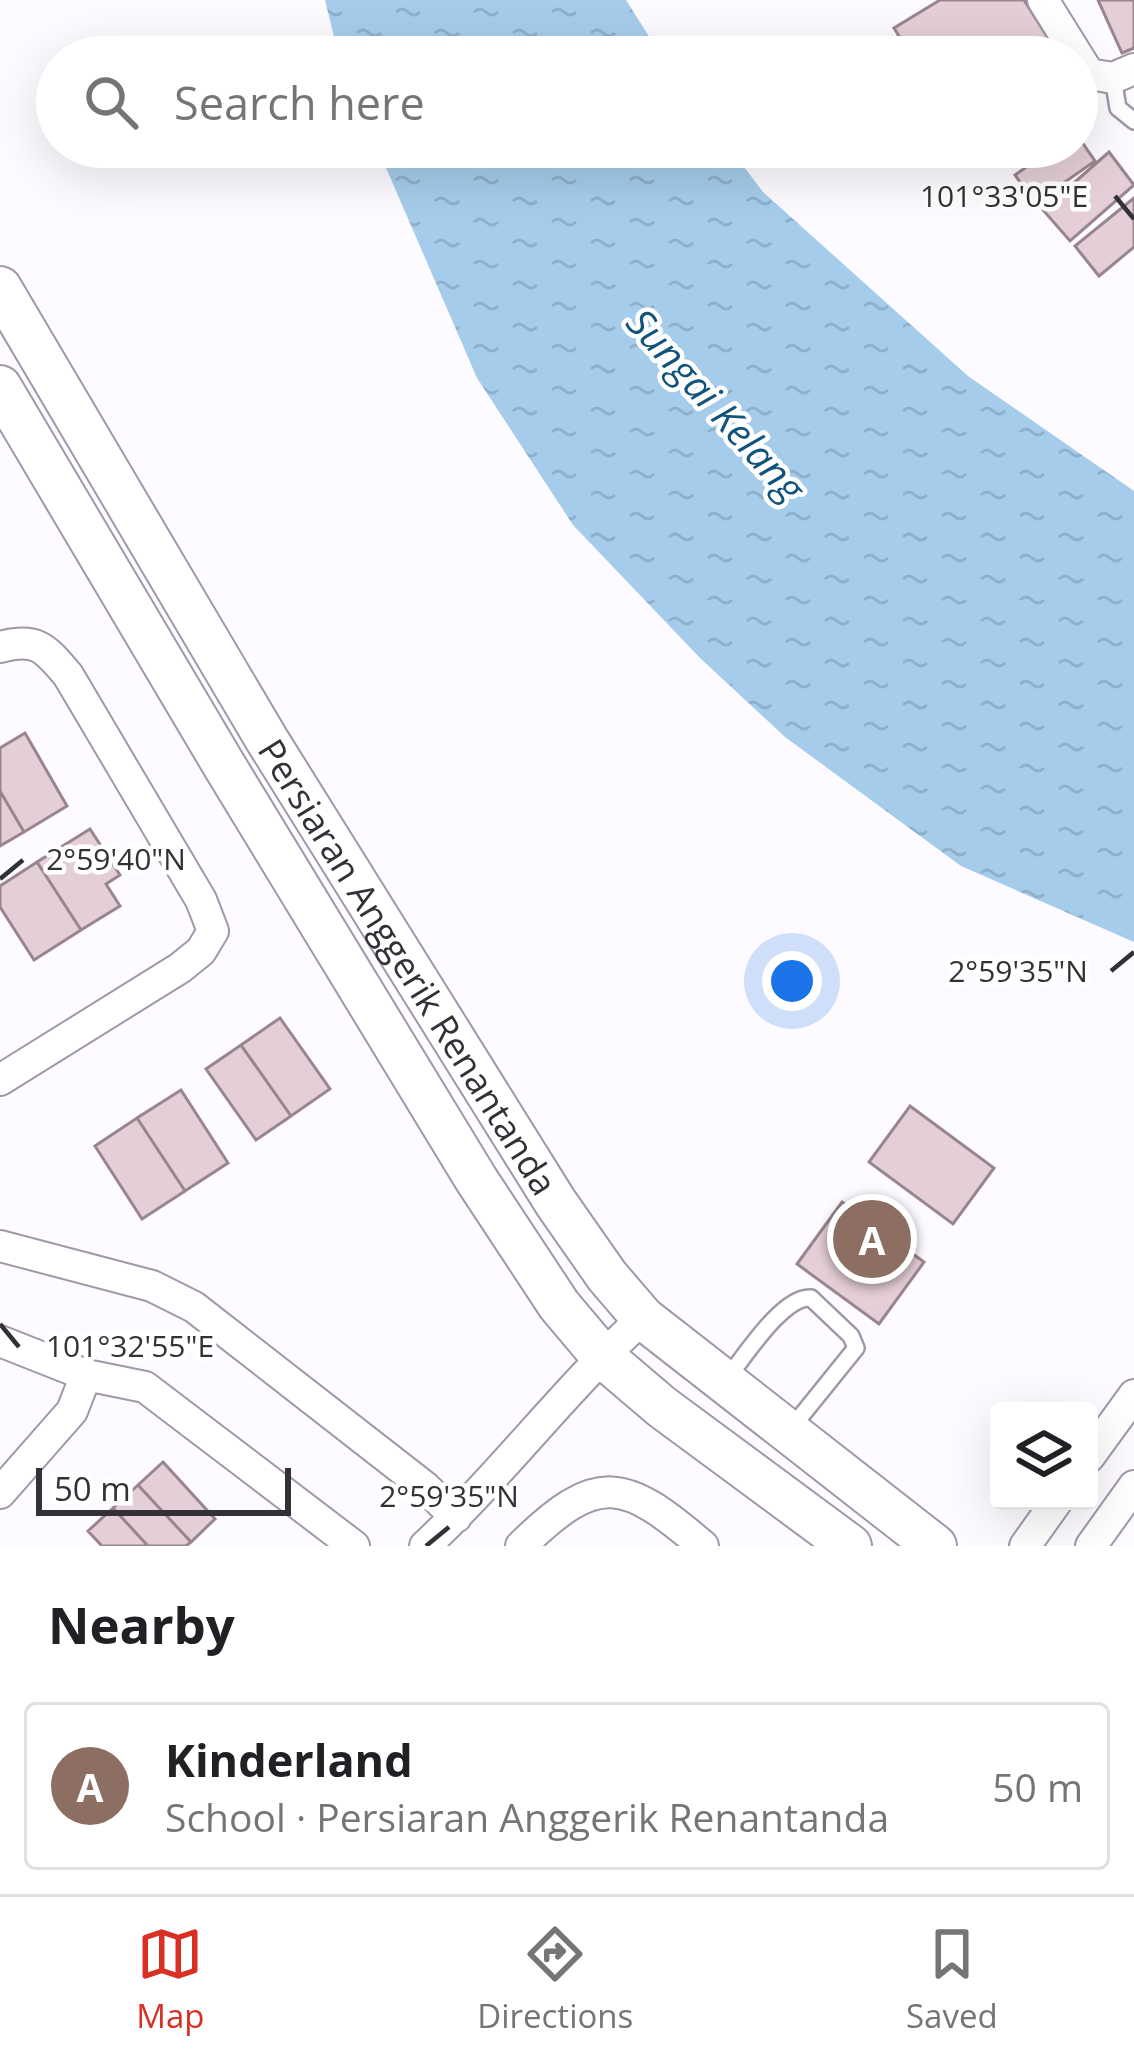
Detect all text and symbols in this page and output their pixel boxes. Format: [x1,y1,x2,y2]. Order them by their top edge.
search box [36,36,1098,168]
icon: search [78,69,144,135]
text: Search here [174,72,425,133]
text: 101°33'05"E [920,175,1088,216]
water label: Sungai Kelang [616,296,819,513]
street label: Persiaran Anggerik Renantanda [248,729,569,1204]
text: 2°59'40"N [46,838,186,879]
text: 2°59'35"N [948,950,1088,991]
your location [762,951,822,1011]
pin: A [833,1194,911,1284]
text: 101°32'55"E [46,1325,214,1366]
map controls [990,1402,1098,1510]
button: layers [990,1402,1098,1510]
scale bar [36,1462,291,1515]
text: 50 m [54,1466,131,1511]
text: 2°59'35"N [379,1475,519,1516]
text: Nearby [48,1589,235,1659]
text: Kinderland [165,1729,413,1790]
text: A [77,1760,103,1813]
text: 50 m [992,1760,1083,1813]
text: School · Persiaran Anggerik Renantanda [165,1790,889,1843]
tab: Map [136,1921,205,2038]
tab: Directions [477,1921,633,2038]
tab: Saved [906,1921,998,2038]

